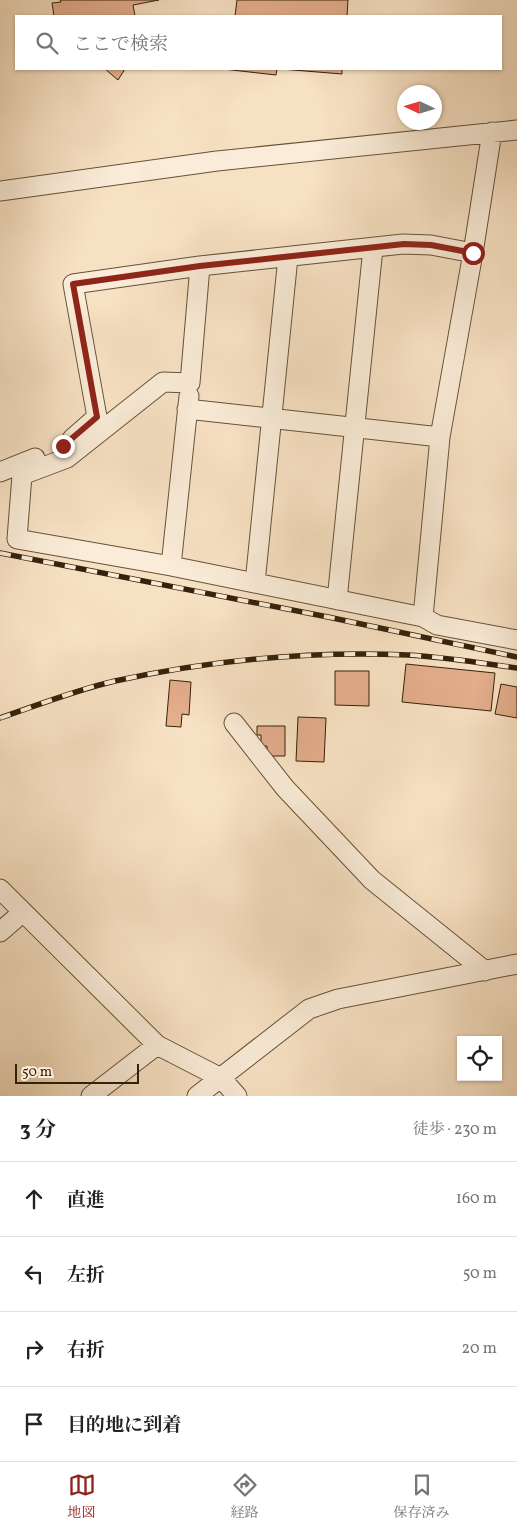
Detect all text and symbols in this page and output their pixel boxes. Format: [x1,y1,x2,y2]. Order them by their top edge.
search box [15,15,502,70]
icon: search [33,29,61,57]
text: ここで検索 [73,32,168,58]
north arrow [397,85,442,130]
route start [462,242,485,265]
route end [52,435,75,458]
map controls [457,1036,502,1081]
button: locate [457,1036,502,1081]
scale bar [15,1061,139,1084]
text: 50 m [22,1063,52,1082]
text: 3 分 [20,1116,56,1145]
text: 徒歩 · 230 m [412,1119,497,1141]
icon: ahead [20,1185,48,1213]
text: 直進 [67,1188,105,1214]
text: 160 m [456,1188,497,1210]
icon: left [20,1260,48,1288]
text: 左折 [67,1263,105,1289]
text: 50 m [463,1263,497,1285]
icon: right [20,1335,48,1363]
text: 右折 [67,1338,105,1364]
text: 20 m [462,1338,497,1360]
icon: arrive [20,1410,48,1438]
text: 目的地に到着 [67,1413,181,1439]
tab: 地図 [68,1471,96,1523]
tab: 経路 [231,1471,259,1523]
tab: 保存済み [394,1471,450,1523]

